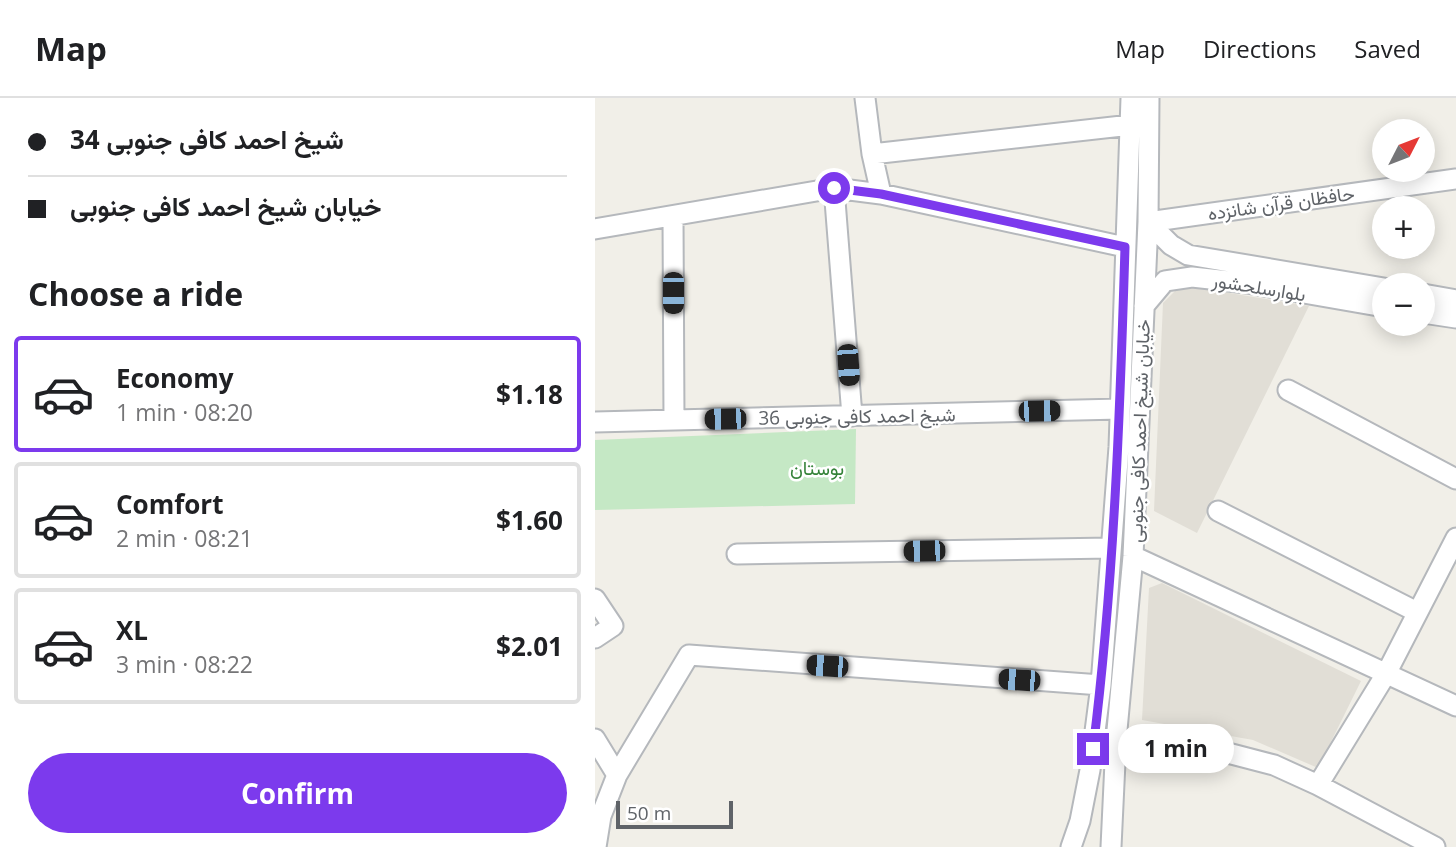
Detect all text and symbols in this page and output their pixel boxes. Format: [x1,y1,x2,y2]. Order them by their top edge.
text: Map [35,26,107,71]
text: Map [1115,32,1165,65]
text: Directions [1203,32,1316,65]
text: Saved [1354,32,1421,65]
north arrow [1372,119,1435,182]
map controls [1372,119,1435,336]
text: شیخ احمد کافی جنوبی 34 [70,121,344,157]
route start [818,172,850,204]
street label: حافظان قرآن شانزده [1206,180,1356,226]
text: خیابان شیخ احمد کافی جنوبی [70,188,381,224]
button: + [1372,196,1435,259]
street label: بلوارسلحشور [1209,267,1308,307]
text: Choose a ride [28,272,243,315]
car [663,272,684,314]
button: − [1372,273,1435,336]
street label: خیابان شیخ احمد کافی جنوبی [1122,319,1157,543]
car [837,343,860,387]
text: Economy [116,360,234,396]
icon: car [32,363,95,426]
text: $1.18 [496,376,563,412]
text: 1 min · 08:20 [116,396,253,428]
car [1018,400,1061,422]
street label: شیخ احمد کافی جنوبی 36 [758,401,956,432]
car [704,408,747,430]
park label: بوستان [790,455,844,481]
text: Comfort [116,486,223,522]
icon: car [32,489,95,552]
text: $1.60 [496,502,563,538]
text: 2 min · 08:21 [116,522,253,554]
car [903,540,946,562]
text: XL [116,612,148,648]
icon: car [32,615,95,678]
text: $2.01 [496,628,563,664]
text: 3 min · 08:22 [116,648,253,680]
car [806,654,849,678]
car [998,668,1041,692]
callout: 1 min [1117,724,1233,774]
text: 1 min [1144,732,1208,764]
route end [1077,733,1109,765]
button: Confirm [28,753,567,833]
scale bar [616,798,733,830]
text: 50 m [627,800,671,826]

